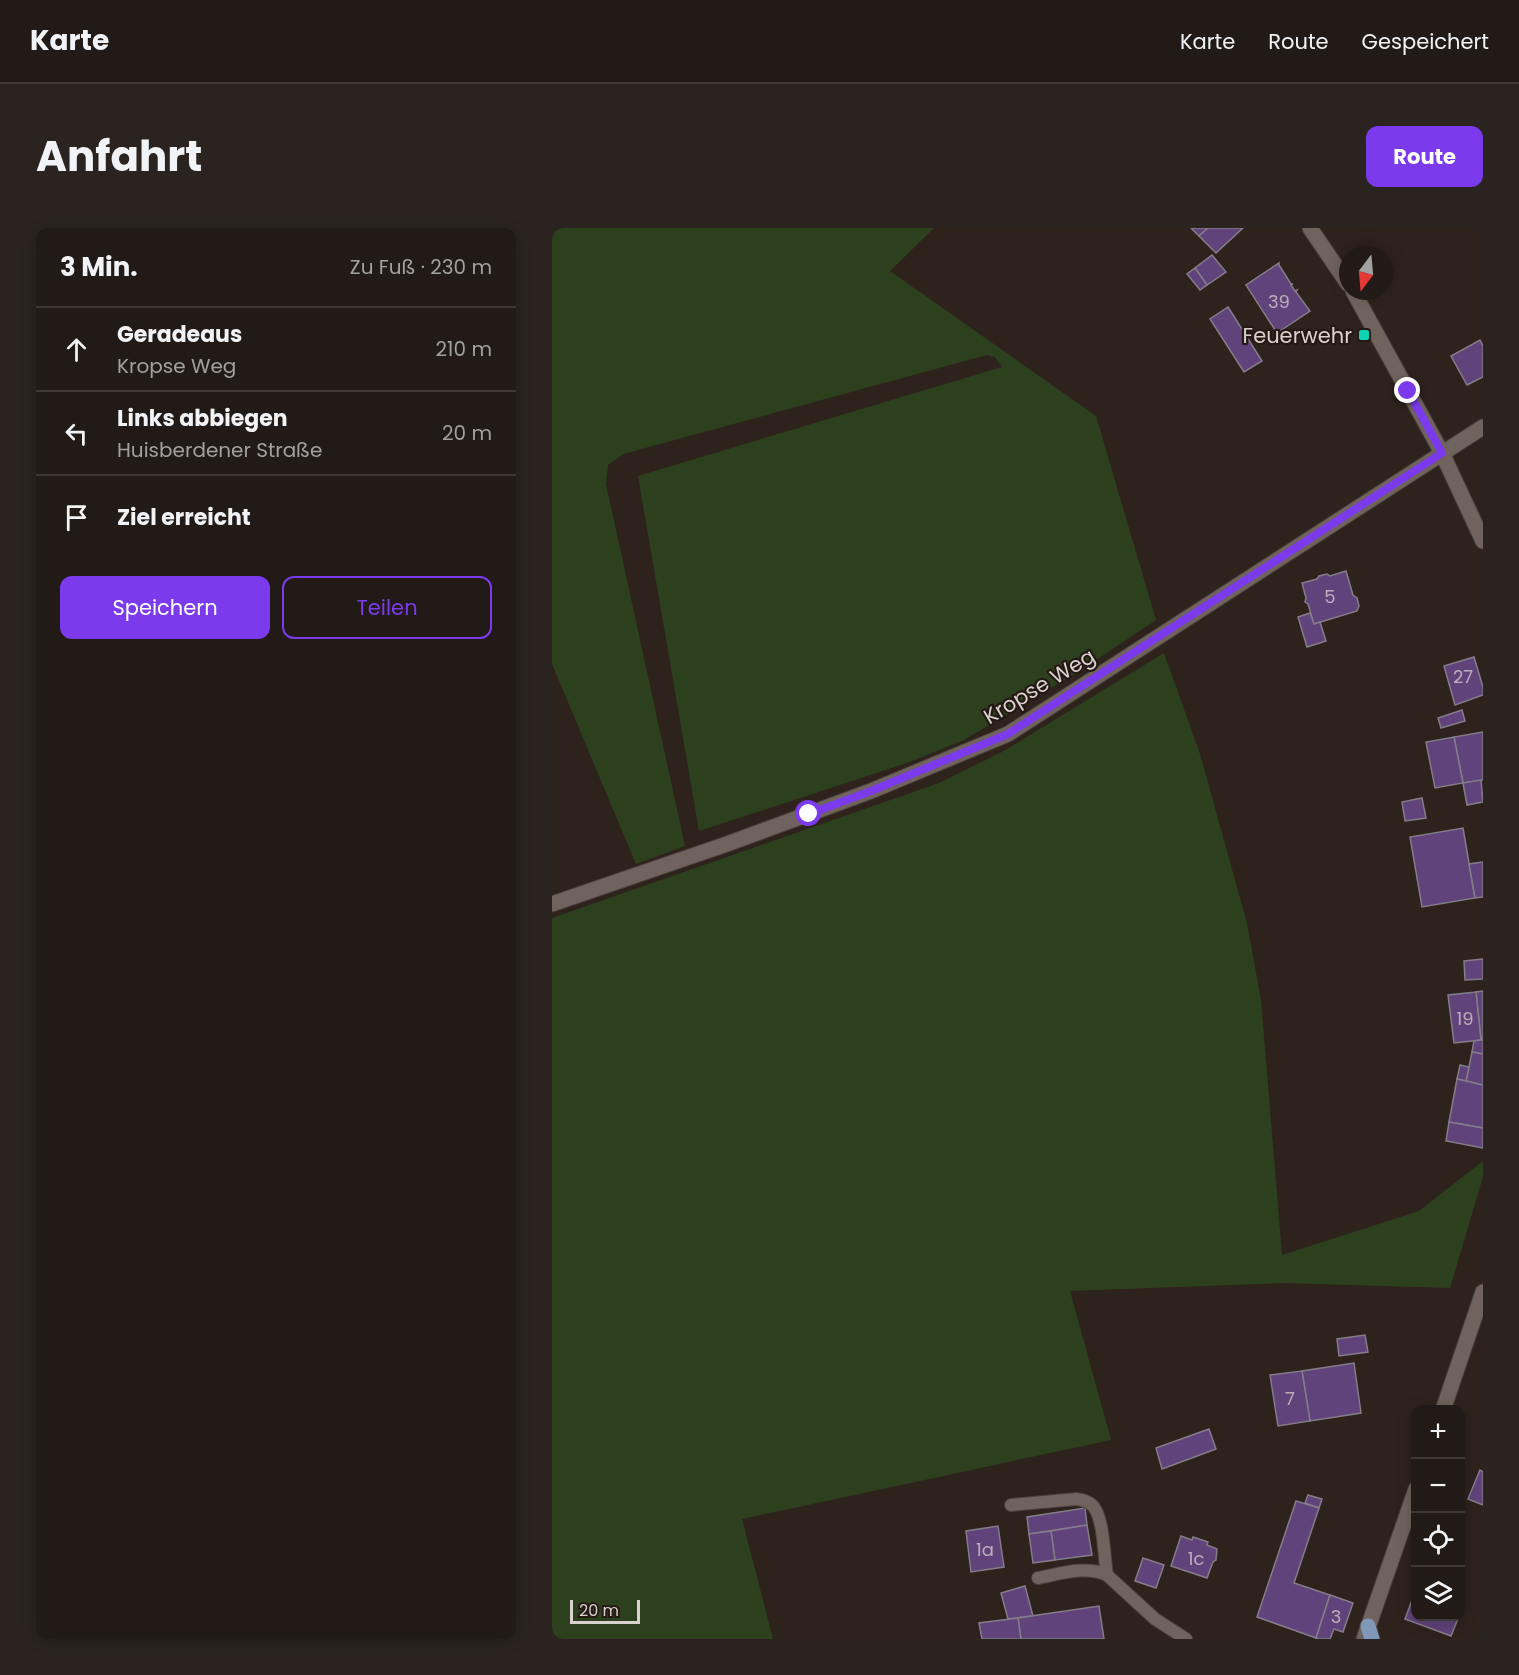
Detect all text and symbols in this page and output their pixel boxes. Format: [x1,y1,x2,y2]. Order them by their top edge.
text: Karte [30,21,109,60]
text: Karte [1180,27,1235,56]
text: Route [1268,27,1329,56]
text: Gespeichert [1362,27,1489,56]
button: Route [1366,126,1483,187]
text: Anfahrt [36,127,202,186]
north arrow [1339,246,1393,300]
text: 3 Min. [60,249,138,285]
text: Zu Fuß · 230 m [350,253,492,281]
house number: 39 [1268,289,1290,314]
text: Geradeaus [117,319,242,350]
place label: Feuerwehr [1243,321,1352,350]
marker: Feuerwehr [1357,328,1371,342]
icon: ahead [60,333,93,366]
text: 210 m [436,335,492,363]
text: Kropse Weg [117,352,236,380]
route end [1394,377,1420,403]
text: Links abbiegen [117,403,288,434]
icon: left [60,417,93,450]
text: 20 m [442,419,492,447]
text: Huisberdener Straße [117,436,322,464]
icon: arrive [60,501,93,534]
text: Ziel erreicht [117,502,251,533]
button: Speichern [60,576,270,639]
button: Teilen [282,576,492,639]
house number: 5 [1324,584,1336,609]
street label: Kropse Weg [978,641,1100,731]
house number: 27 [1453,664,1473,689]
route start [795,800,821,826]
house number: 19 [1456,1006,1474,1031]
house number: 7 [1285,1386,1295,1411]
map controls [1411,1405,1465,1621]
button: + [1411,1405,1465,1459]
button: − [1411,1459,1465,1513]
button: locate [1411,1513,1465,1567]
house number: 1a [976,1537,994,1562]
house number: 1c [1188,1546,1204,1571]
button: layers [1411,1567,1465,1621]
scale bar [570,1597,640,1624]
text: 20 m [579,1599,619,1622]
house number: 3 [1331,1604,1341,1629]

